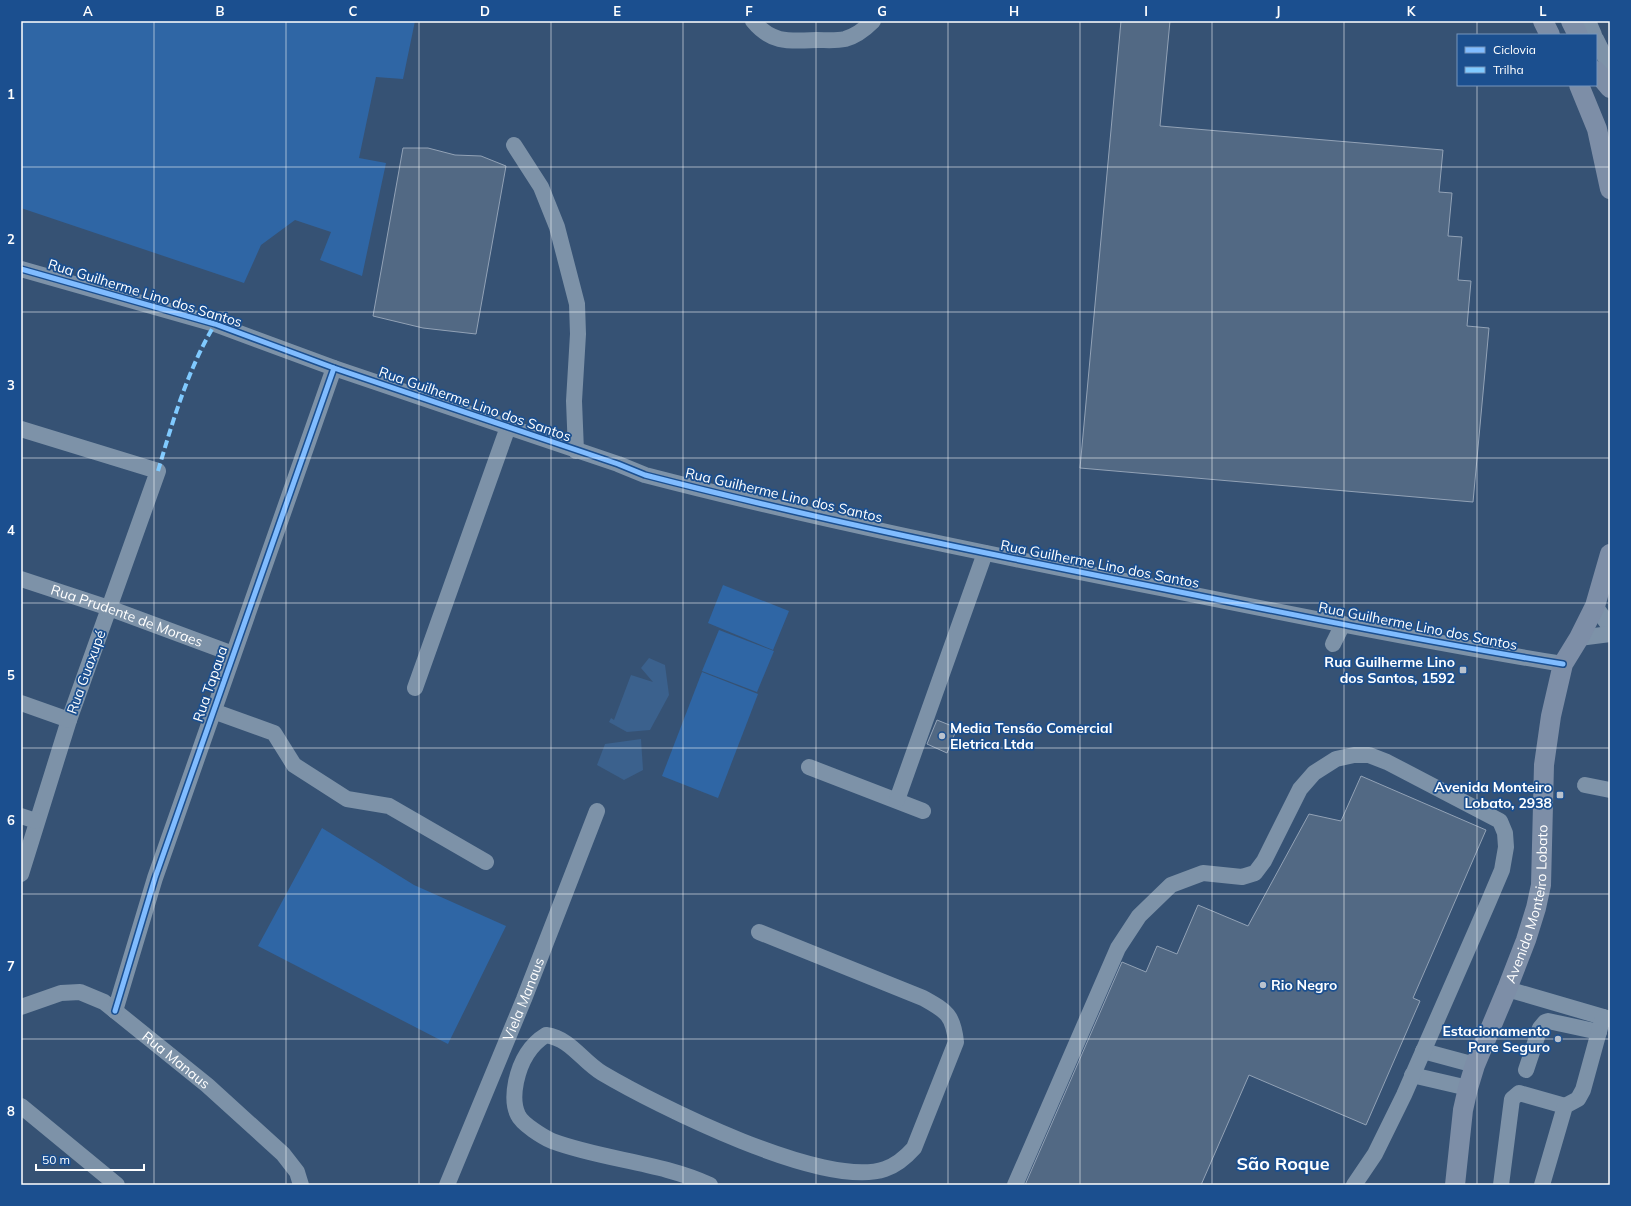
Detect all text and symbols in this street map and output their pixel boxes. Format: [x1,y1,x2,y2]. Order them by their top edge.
text: A [83,3,93,19]
text: B [216,3,225,19]
text: C [349,3,358,19]
text: D [480,3,490,19]
text: E [613,3,621,19]
text: F [745,3,753,19]
text: G [877,3,887,19]
text: H [1009,3,1019,19]
text: I [1144,3,1148,19]
text: J [1276,3,1280,19]
text: K [1407,3,1417,19]
text: L [1539,3,1547,19]
legend [1457,34,1597,86]
text: Ciclovia [1493,42,1536,57]
text: Trilha [1493,62,1524,77]
text: 1 [7,86,15,102]
text: 2 [7,231,15,247]
street label: Rua Guilherme Lino dos Santos [46,255,244,331]
street label: Rua Guilherme Lino dos Santos [376,363,574,445]
text: 3 [7,377,15,393]
street label: Rua Guilherme Lino dos Santos [683,463,885,527]
text: 4 [7,522,15,538]
street label: Rua Guilherme Lino dos Santos [999,536,1201,592]
street label: Rua Prudente de Moraes [49,580,205,651]
street label: Rua Guilherme Lino dos Santos [1317,598,1519,654]
street label: Rua Guaxupé [62,628,110,716]
street label: Rua Tapaua [189,644,231,724]
place label: Rua Guilherme Lino dos Santos, 1592 [1324,653,1455,687]
marker: Rua Guilherme Lino dos Santos, 1592 [1458,665,1468,675]
text: 5 [7,667,15,683]
place label: Media Tensão Comercial Eletrica Ltda [950,719,1112,753]
marker: Media Tensão Comercial Eletrica Ltda [937,731,947,741]
place label: Avenida Monteiro Lobato, 2938 [1434,778,1552,812]
marker: Avenida Monteiro Lobato, 2938 [1555,790,1565,800]
text: 6 [7,812,15,828]
street label: Avenida Monteiro Lobato [1501,824,1552,986]
street label: Viela Manaus [499,955,548,1043]
text: 7 [7,958,15,974]
place label: Rio Negro [1271,976,1337,994]
marker: Rio Negro [1258,980,1268,990]
place label: Estacionamento Pare Seguro [1442,1022,1550,1056]
street label: Rua Manaus [139,1027,214,1093]
marker: Estacionamento Pare Seguro [1553,1034,1563,1044]
text: 8 [7,1103,15,1119]
scale bar [36,1146,144,1172]
text: 50 m [42,1152,70,1167]
district label: São Roque [1236,1152,1330,1175]

